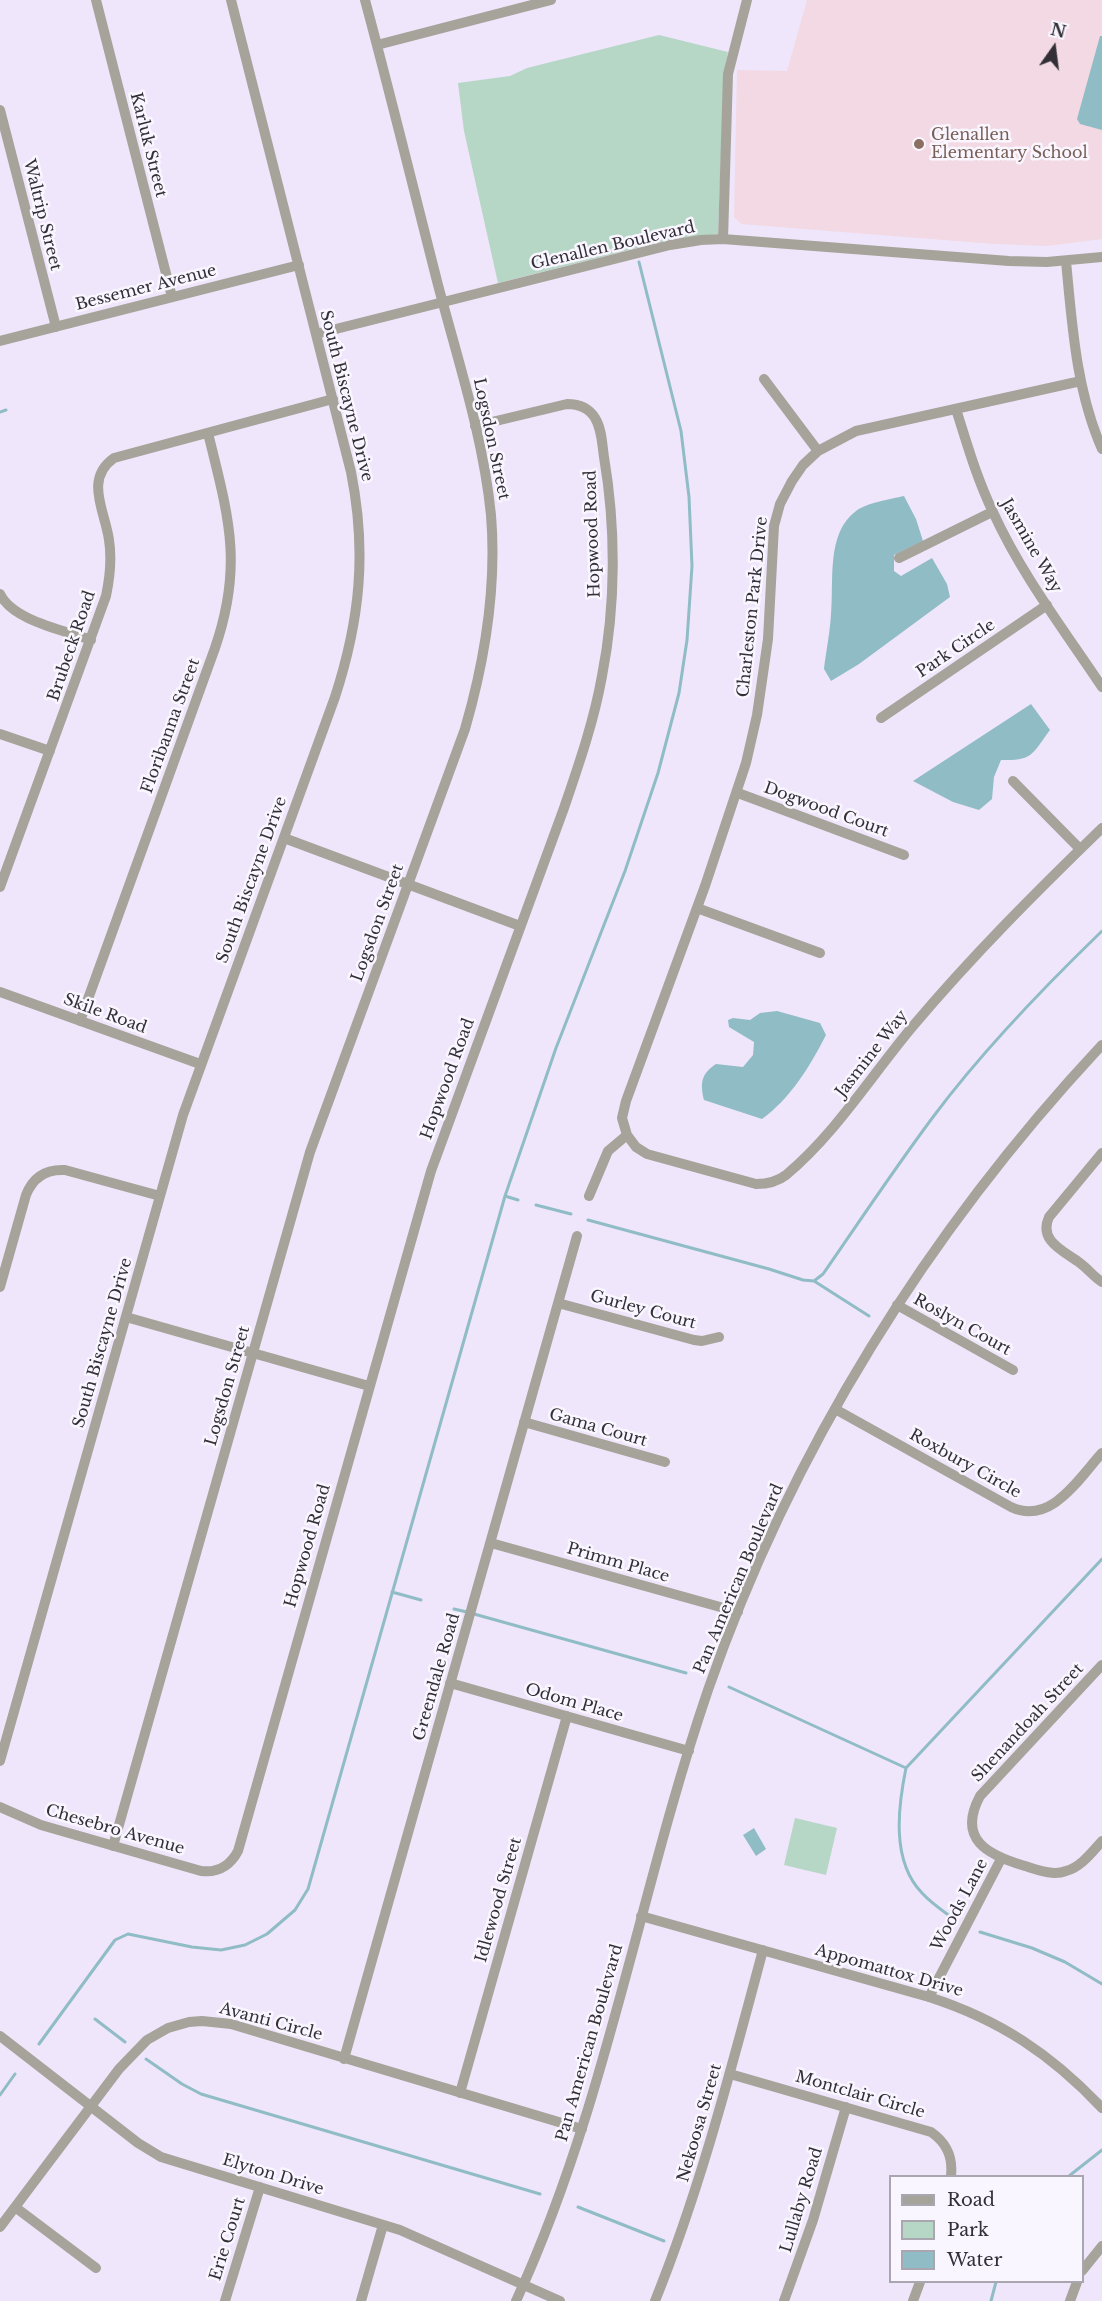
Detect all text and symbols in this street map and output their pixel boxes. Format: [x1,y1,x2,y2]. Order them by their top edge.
north arrow [1024,18,1084,78]
text: N [1049,19,1068,42]
street label: Karluk Street [126,91,170,199]
place label: Glenallen Elementary School [931,125,1088,163]
marker: Glenallen Elementary School [912,137,926,151]
street label: Waltrip Street [19,157,65,273]
street label: Glenallen Boulevard [529,218,697,274]
street label: Bessemer Avenue [74,261,218,315]
street label: South Biscayne Drive [315,308,377,484]
street label: Logsdon Street [469,376,513,502]
street label: Hopwood Road [581,470,605,598]
street label: Jasmine Way [996,496,1066,596]
street label: Charleston Park Drive [734,516,772,698]
street label: Brubeck Road [44,588,100,704]
street label: Park Circle [913,616,999,682]
street label: Floribanna Street [138,656,204,796]
street label: Dogwood Court [761,778,891,842]
street label: South Biscayne Drive [213,794,291,966]
street label: Logsdon Street [348,861,408,985]
street label: Skile Road [61,990,149,1038]
street label: Jasmine Way [832,1007,912,1101]
street label: Hopwood Road [417,1016,479,1142]
street label: South Biscayne Drive [70,1256,136,1430]
street label: Gurley Court [588,1287,698,1333]
street label: Roslyn Court [910,1290,1014,1360]
street label: Logsdon Street [202,1324,254,1448]
street label: Gama Court [547,1405,649,1451]
street label: Roxbury Circle [906,1425,1024,1503]
street label: Pan American Boulevard [690,1481,788,1677]
street label: Hopwood Road [281,1482,335,1610]
street label: Primm Place [564,1539,672,1587]
street label: Greendale Road [410,1611,464,1743]
street label: Shenandoah Street [968,1660,1088,1786]
street label: Odom Place [523,1680,625,1726]
street label: Chesebro Avenue [43,1801,187,1859]
street label: Idlewood Street [472,1835,526,1965]
street label: Woods Lane [928,1856,992,1954]
street label: Appomattox Drive [813,1941,965,2001]
street label: Pan American Boulevard [553,1942,627,2144]
street label: Avanti Circle [217,1999,325,2045]
street label: Nekoosa Street [674,2062,726,2184]
street label: Montclair Circle [793,2067,927,2123]
street label: Lullaby Road [777,2145,827,2255]
street label: Elyton Drive [220,2150,326,2200]
legend [889,2175,1084,2283]
text: Road [947,2189,995,2211]
street label: Erie Court [206,2195,250,2283]
text: Park [947,2219,989,2241]
text: Water [947,2249,1002,2271]

